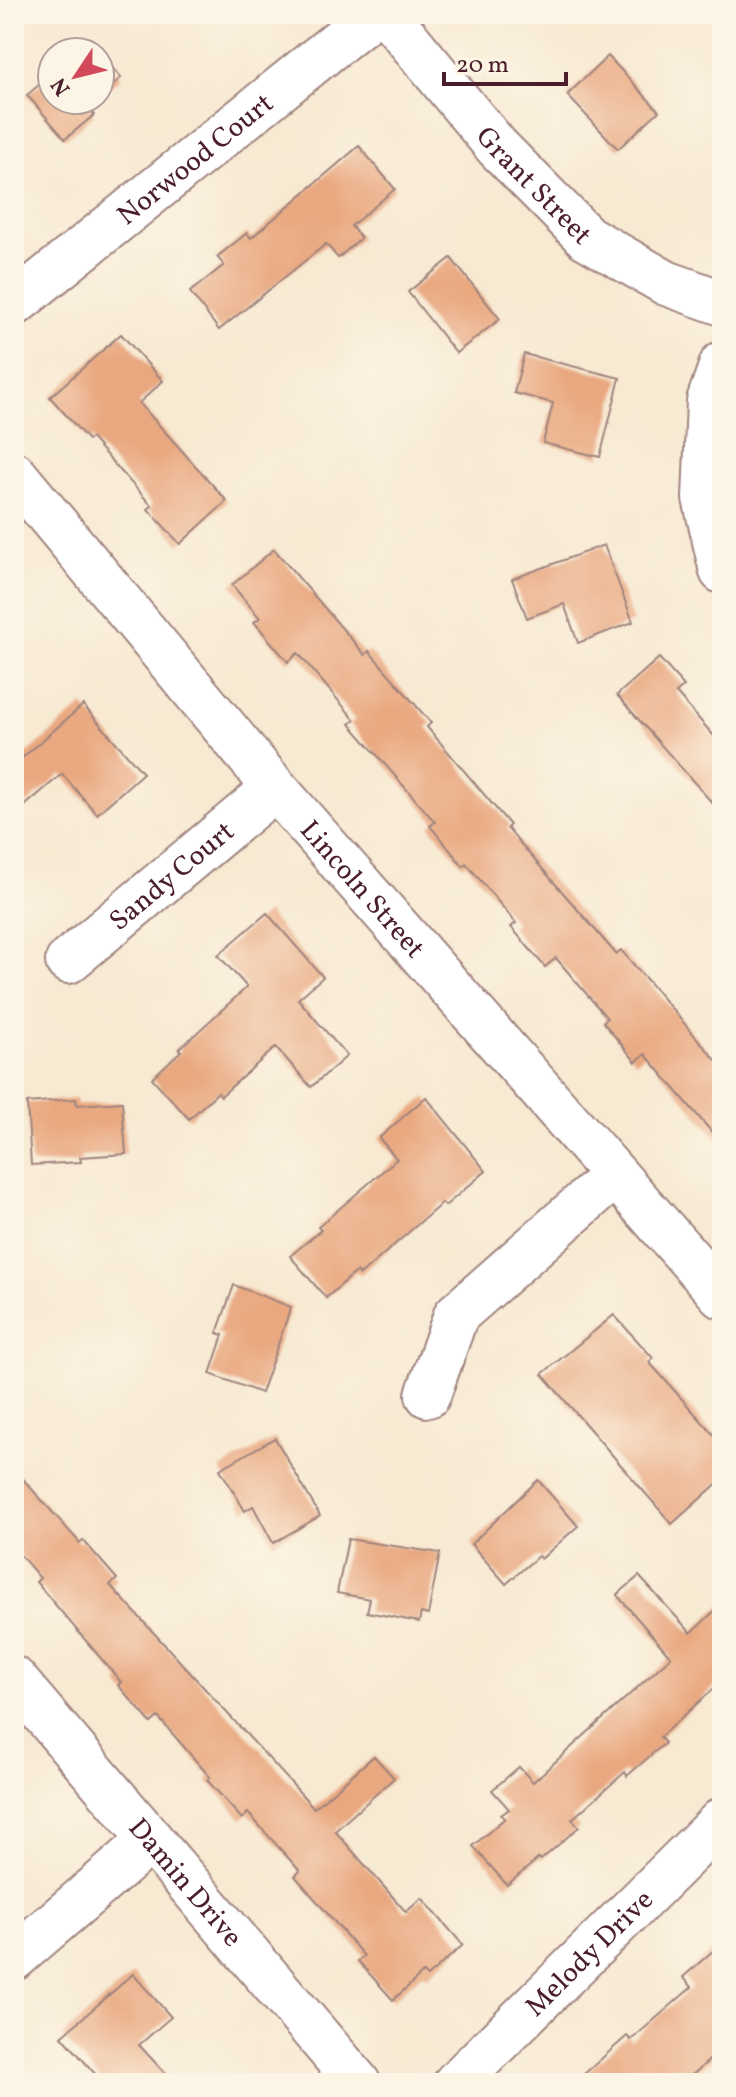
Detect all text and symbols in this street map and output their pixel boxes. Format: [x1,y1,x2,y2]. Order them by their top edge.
north arrow [36,36,116,116]
scale bar [444,36,566,86]
text: 20 m [456,49,509,83]
text: N [44,71,79,101]
street label: Norwood Court [110,85,282,235]
street label: Grant Street [466,119,600,254]
street label: Sandy Court [101,813,243,941]
street label: Lincoln Street [290,813,433,968]
street label: Damin Drive [118,1810,251,1956]
street label: Melody Drive [517,1882,663,2026]

